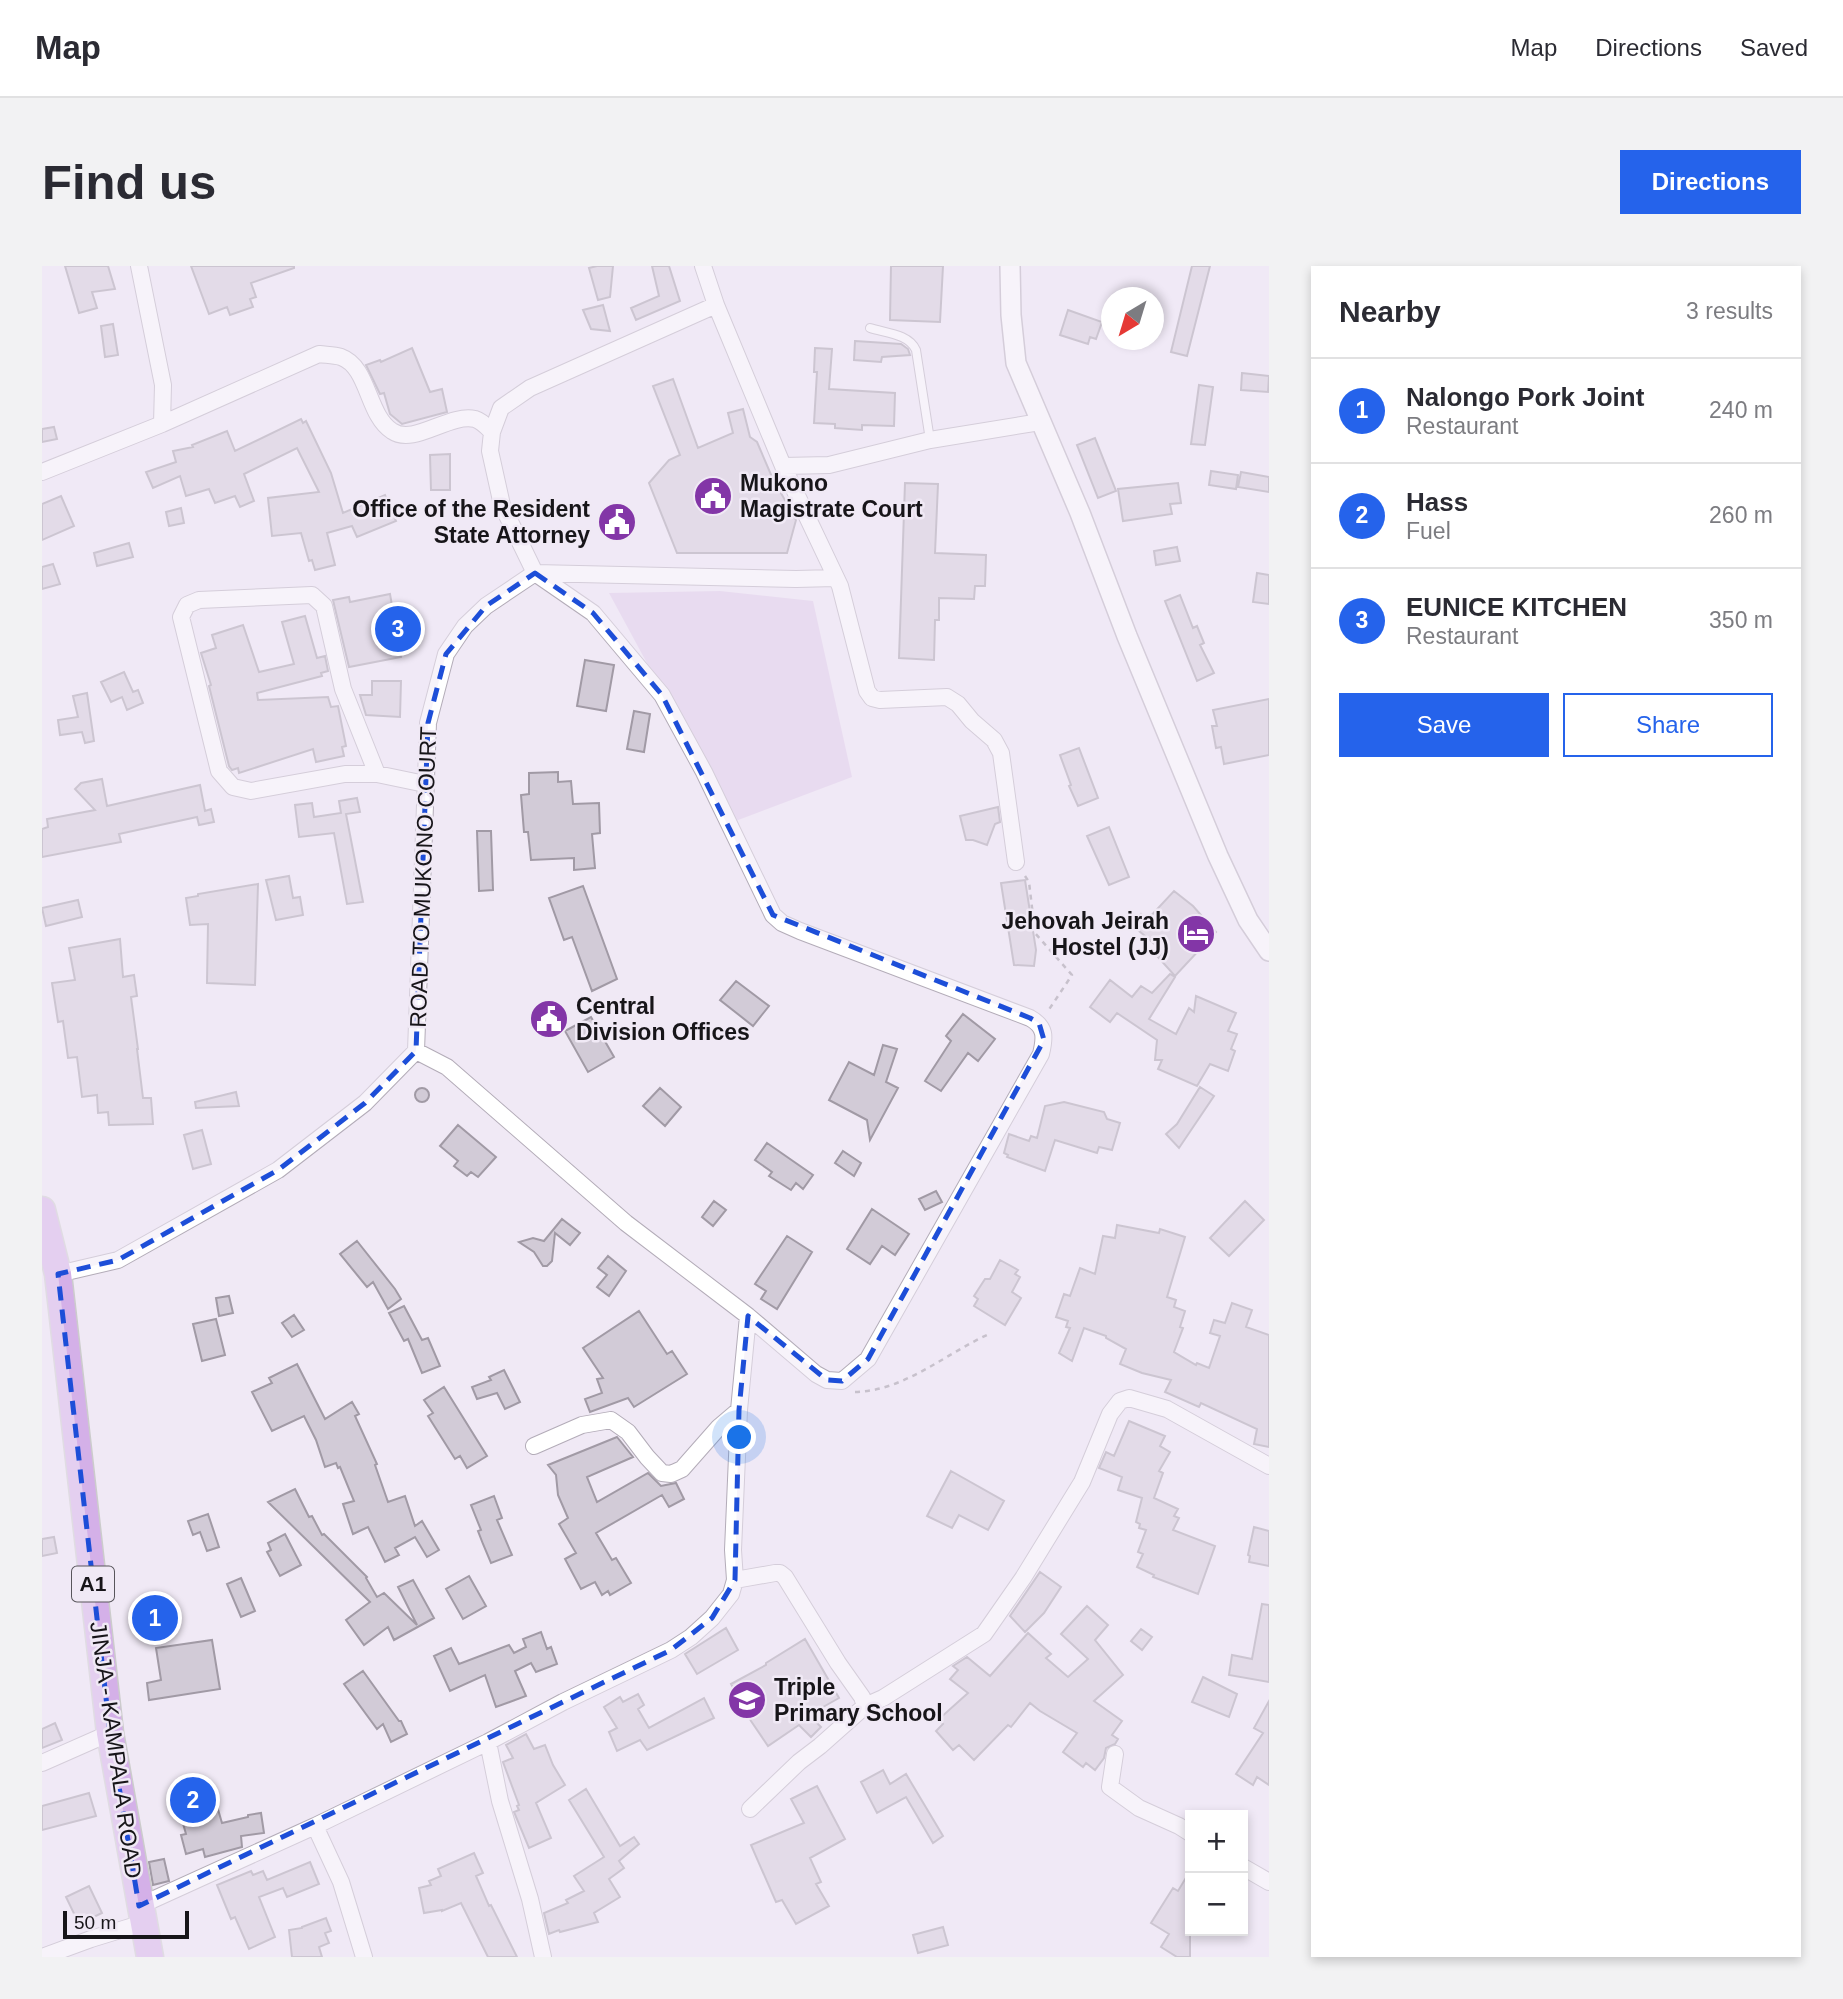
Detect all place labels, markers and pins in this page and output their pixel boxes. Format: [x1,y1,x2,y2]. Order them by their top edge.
place label: Mukono Magistrate Court [740,470,923,522]
public building icon: Mukono Magistrate Court [692,475,734,517]
place label: Office of the Resident State Attorney [352,496,590,548]
public building icon: Office of the Resident State Attorney [596,501,638,543]
pin: 3 [375,603,421,655]
place label: Jehovah Jeirah Hostel (JJ) [1002,908,1169,960]
hotel icon: Jehovah Jeirah Hostel (JJ) [1175,913,1217,955]
place label: Central Division Offices [576,993,750,1045]
public building icon: Central Division Offices [528,998,570,1040]
pin: 1 [132,1592,178,1644]
place label: Triple Primary School [774,1674,943,1726]
school or university icon: Triple Primary School [726,1679,768,1721]
pin: 2 [170,1774,216,1826]

